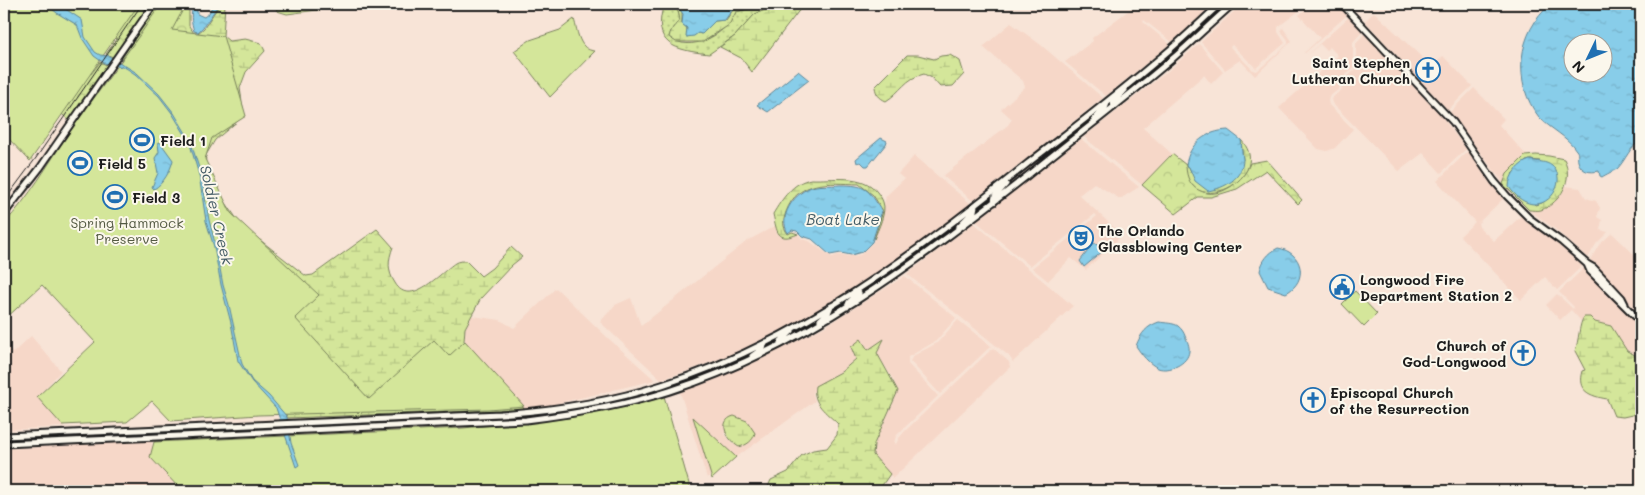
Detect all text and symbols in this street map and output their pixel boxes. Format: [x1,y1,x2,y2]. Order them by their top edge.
north arrow [1562,32,1612,82]
place label: Saint Stephen Lutheran Church [1292,53,1410,88]
church icon: Saint Stephen Lutheran Church [1415,57,1441,83]
text: N [1568,57,1589,78]
sports icon: Field 1 [129,127,155,153]
place label: Field 1 [160,131,206,150]
sports icon: Field 5 [67,150,93,176]
place label: Field 5 [98,154,146,173]
water label: Soldier Creek [196,163,238,268]
sports icon: Field 3 [102,184,128,210]
place label: Field 3 [132,188,180,207]
water label: Boat Lake [806,209,880,229]
park label: Spring Hammock Preserve [70,213,184,248]
place label: The Orlando Glassblowing Center [1098,221,1242,256]
theatre icon: The Orlando Glassblowing Center [1068,225,1094,251]
place label: Longwood Fire Department Station 2 [1360,270,1512,305]
public building icon: Longwood Fire Department Station 2 [1329,274,1355,300]
place label: Church of God-Longwood [1402,336,1507,371]
church icon: Church of God-Longwood [1510,340,1536,366]
place label: Episcopal Church of the Resurrection [1330,383,1469,418]
church icon: Episcopal Church of the Resurrection [1300,387,1326,413]

